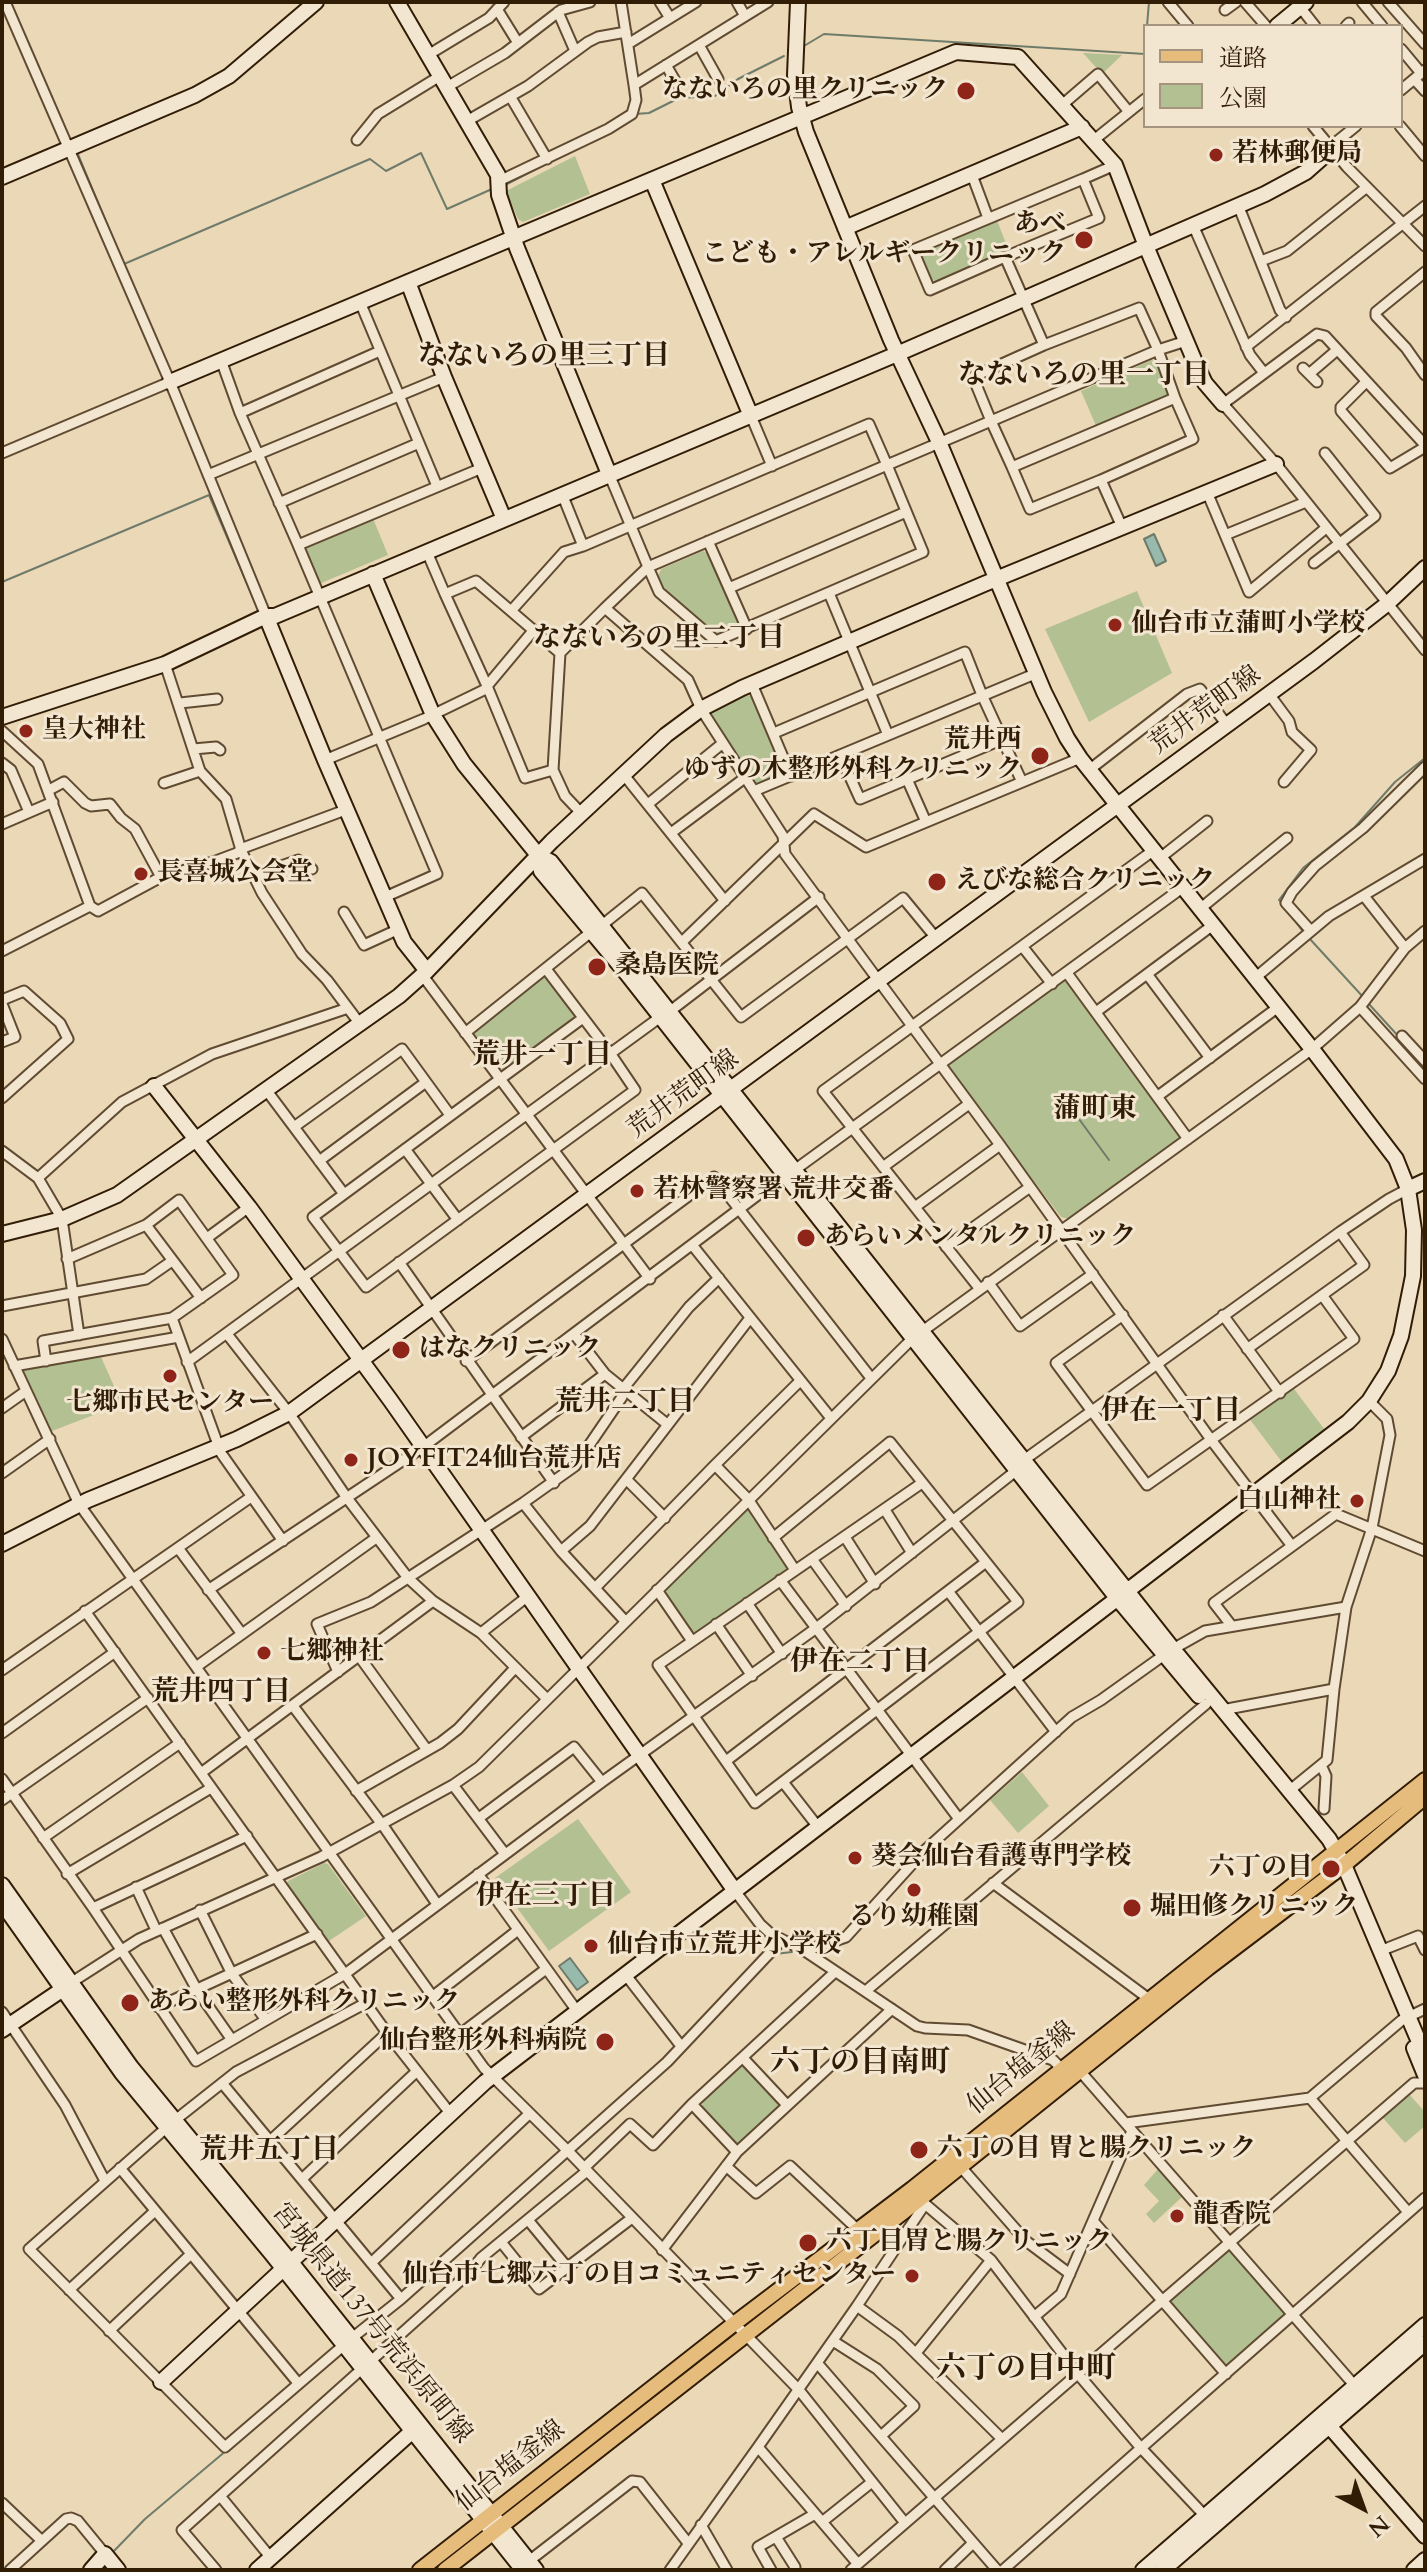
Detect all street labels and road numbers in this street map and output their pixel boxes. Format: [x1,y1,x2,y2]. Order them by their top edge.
street label: 荒井荒町線 [1144,660,1268,762]
street label: 荒井荒町線 [622,1044,746,1146]
street label: 仙台塩釜線 [962,2016,1082,2122]
street label: 宮城県道137号荒浜原町線 [264,2198,478,2450]
street label: 仙台塩釜線 [450,2415,572,2519]

